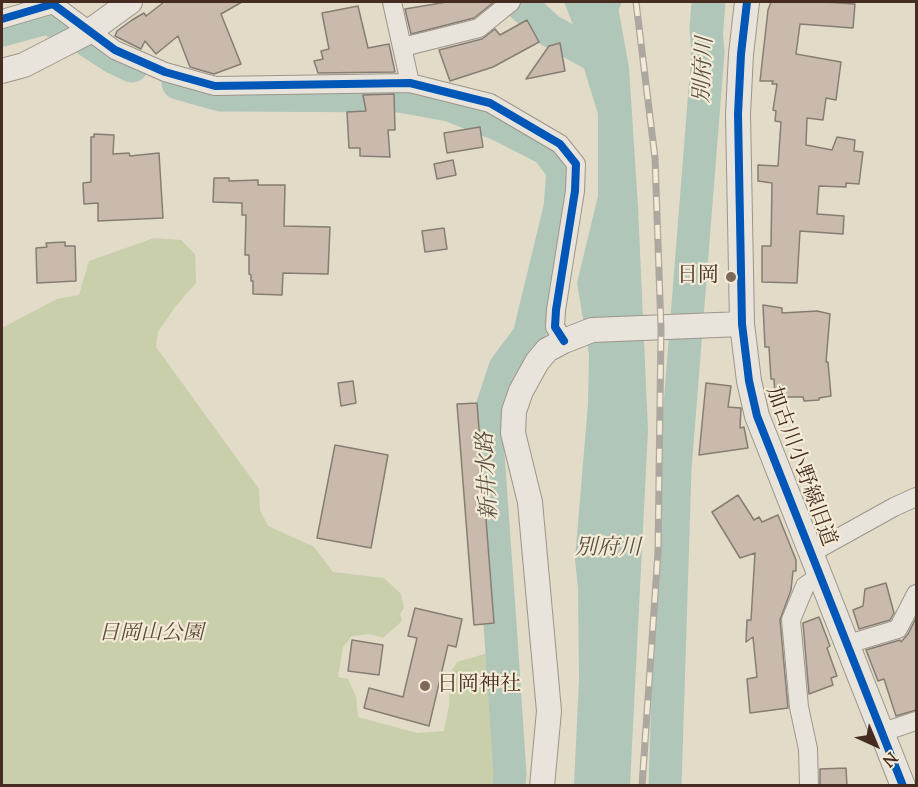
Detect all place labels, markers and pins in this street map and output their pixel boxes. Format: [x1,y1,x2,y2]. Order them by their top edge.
place label: 日岡 [677,264,719,290]
marker: 日岡 [724,270,738,284]
place label: 日岡神社 [437,673,521,699]
marker: 日岡神社 [418,679,432,693]

